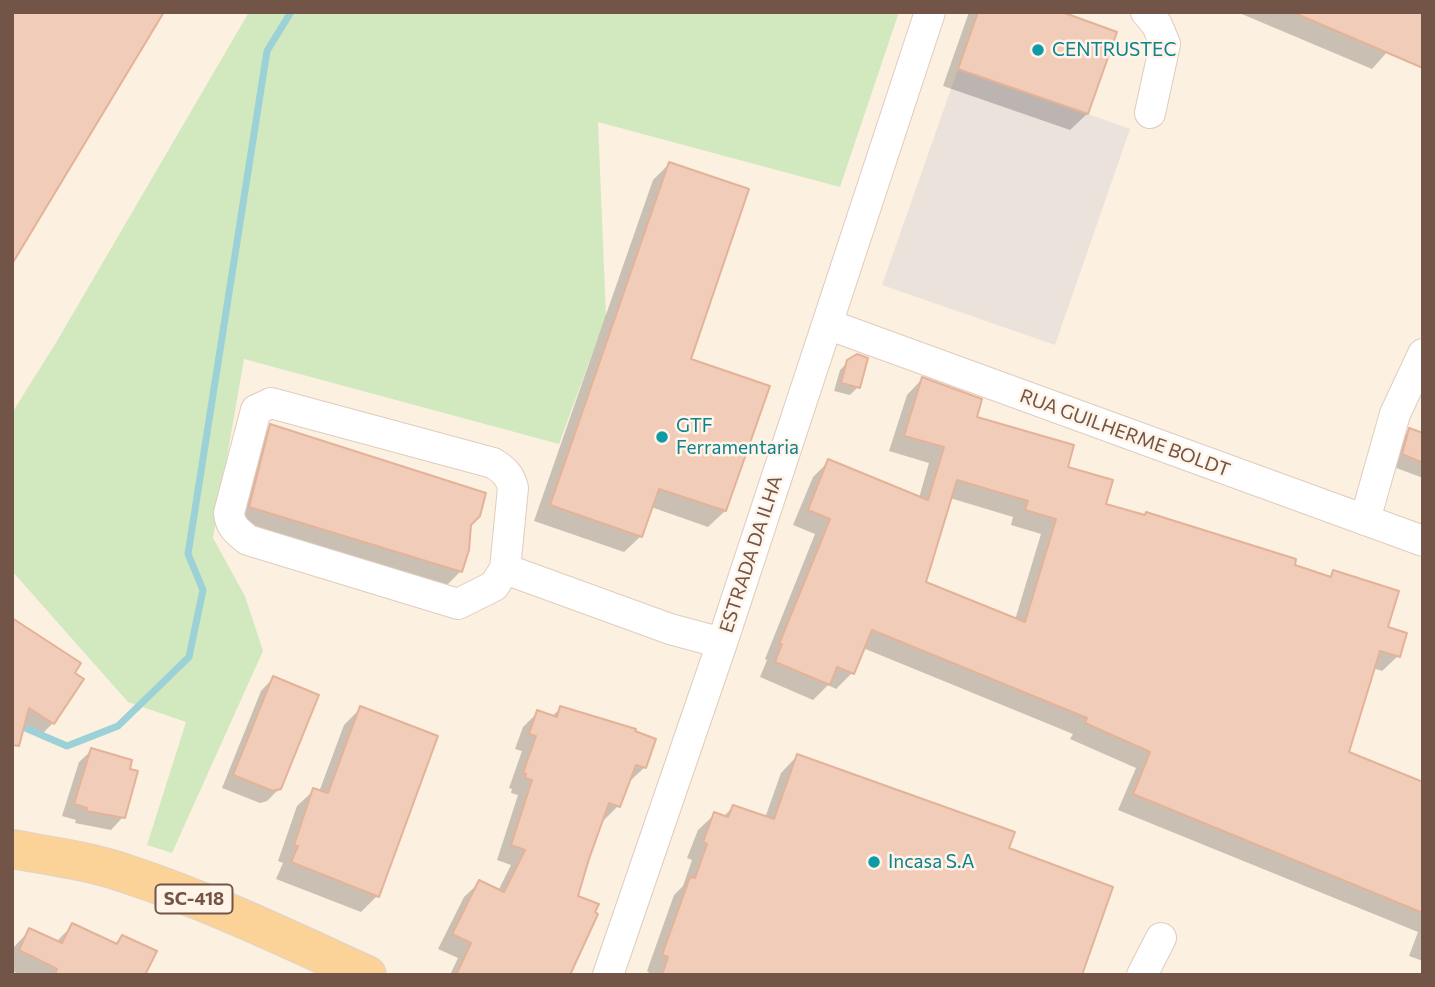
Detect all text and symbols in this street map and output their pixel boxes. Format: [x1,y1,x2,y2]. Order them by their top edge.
place label: CENTRUSTEC [1052,39,1176,61]
marker: CENTRUSTEC [1030,42,1046,58]
street label: RUA GUILHERME BOLDT [1017,384,1233,482]
place label: GTF Ferramentaria [676,415,799,459]
marker: GTF Ferramentaria [654,429,670,445]
street label: ESTRADA DA ILHA [715,472,787,636]
place label: Incasa S.A [888,851,974,873]
marker: Incasa S.A [866,854,882,870]
road number: SC-418 [156,884,232,914]

